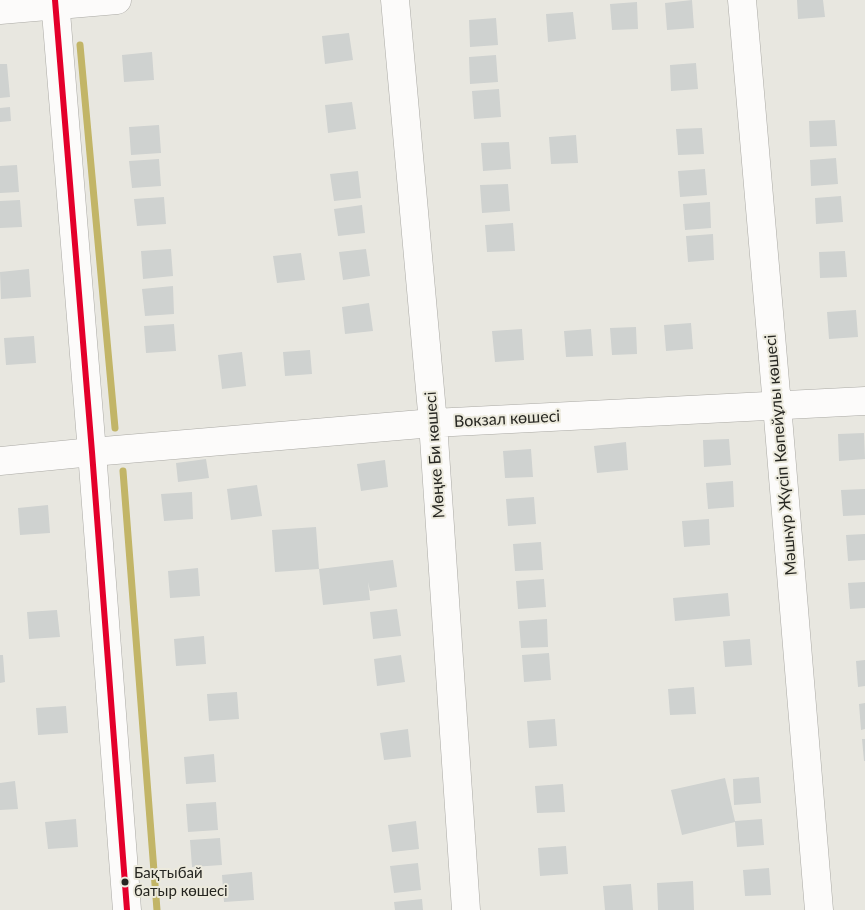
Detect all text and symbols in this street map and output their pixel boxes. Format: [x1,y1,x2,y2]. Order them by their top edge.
street label: Мәшһүр Жүсіп Көпейұлы көшесі [761,334,801,576]
street label: Мөңке Би көшесі [421,391,449,519]
street label: Вокзал көшесі [453,407,561,431]
place label: Бақтыбай батыр көшесі [134,864,228,899]
marker: Бақтыбай батыр көшесі [120,877,130,887]

